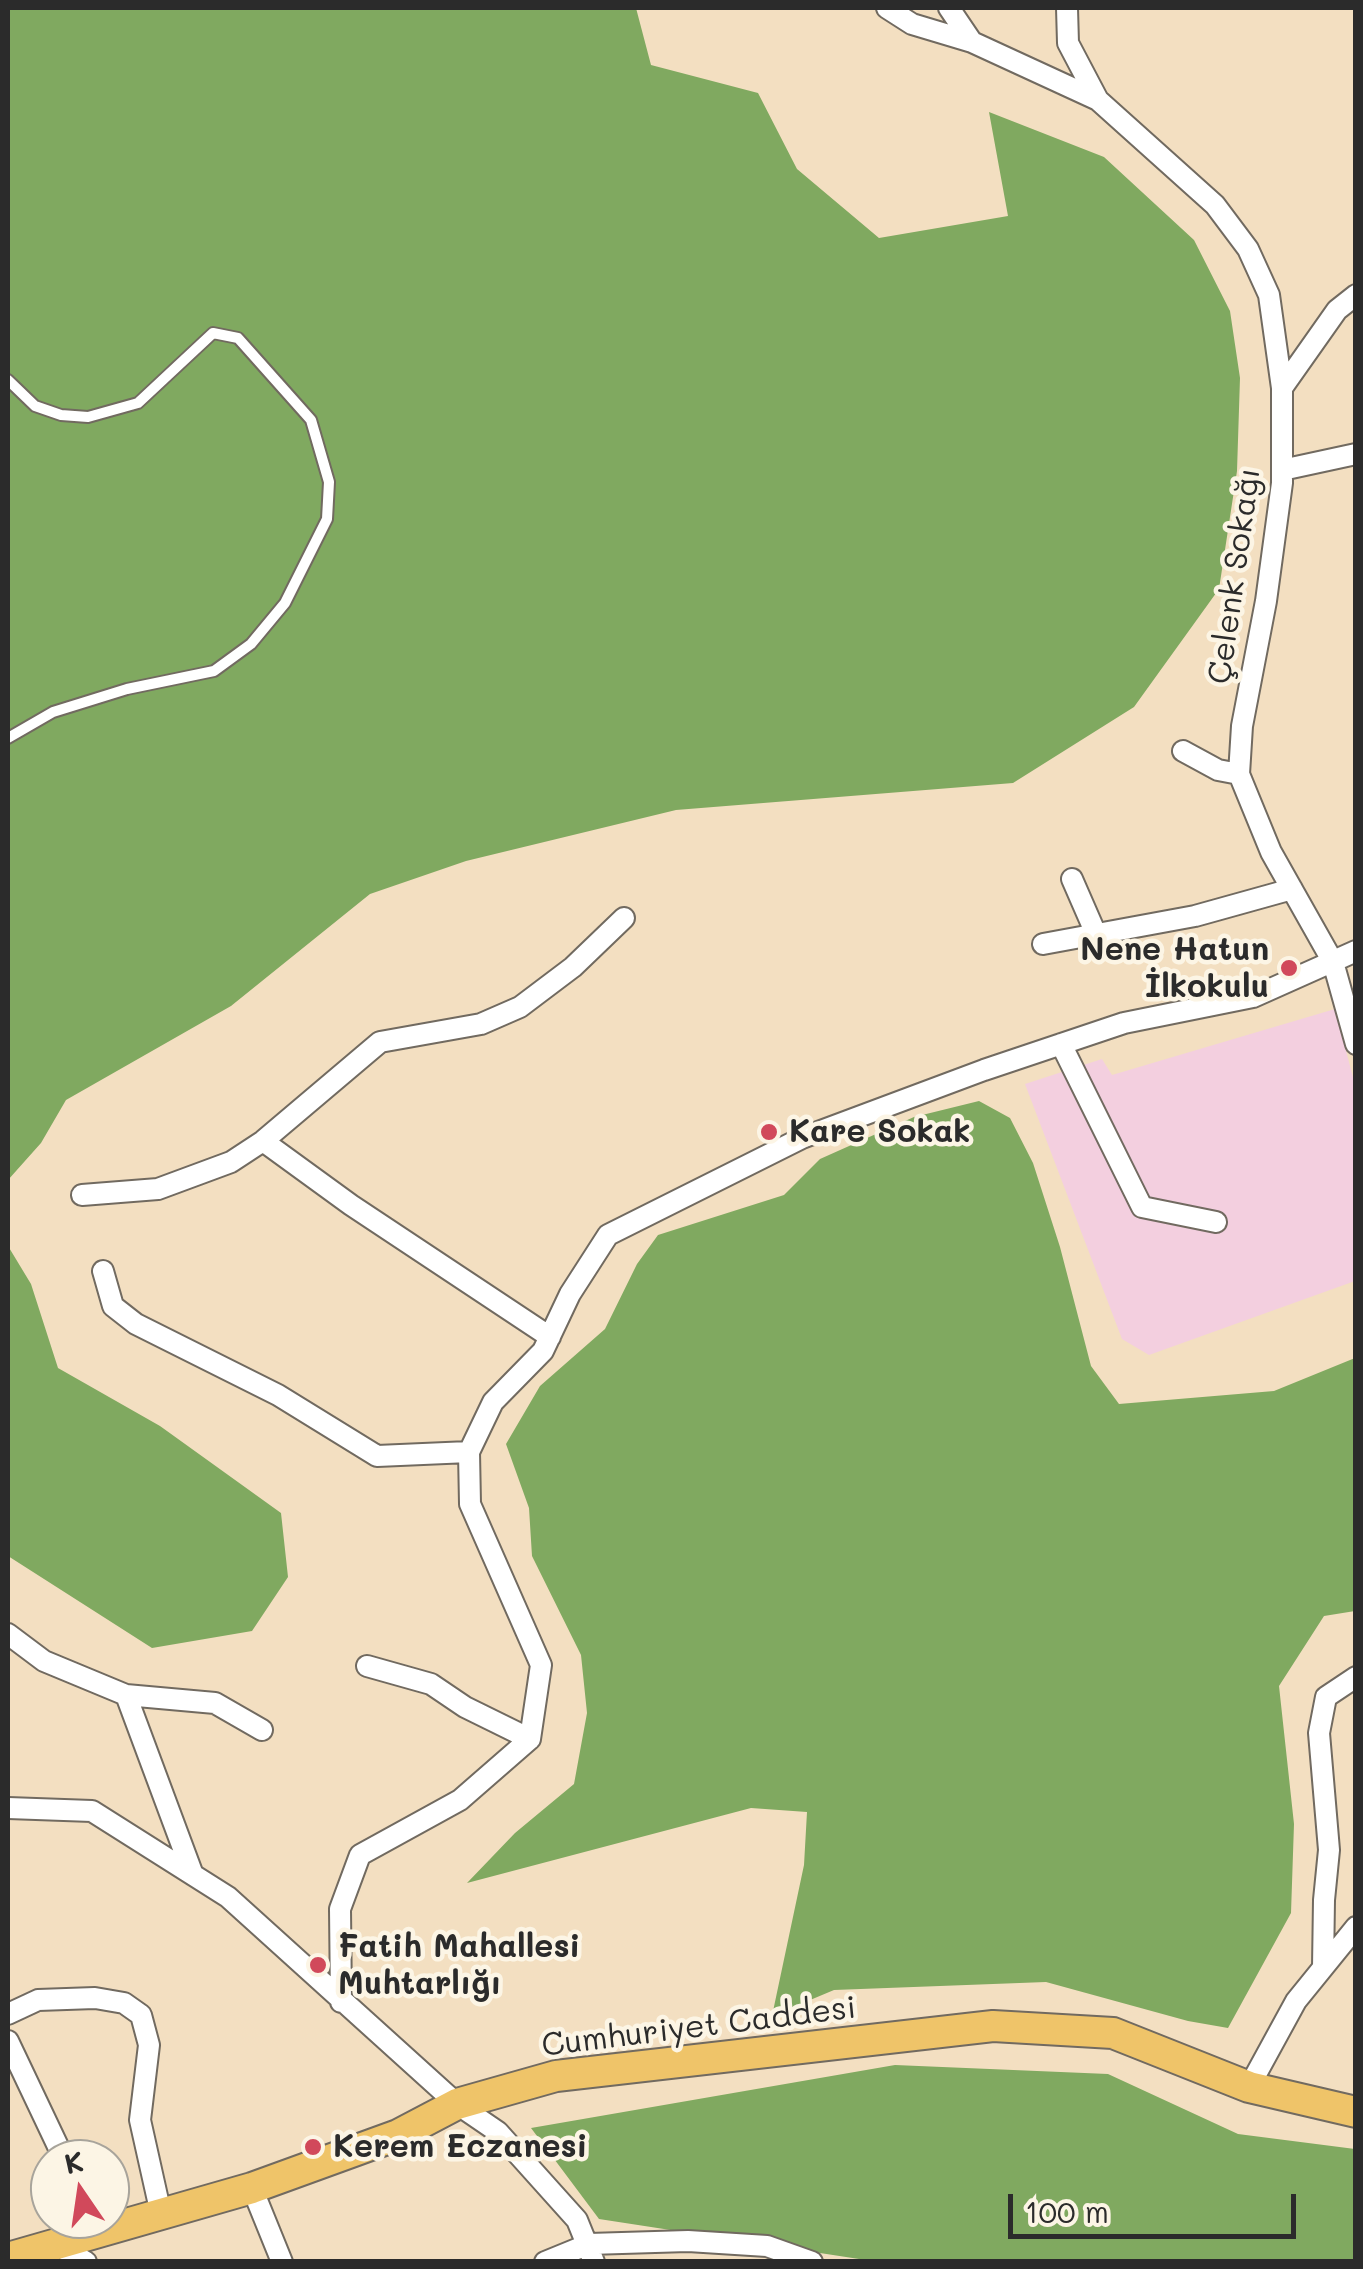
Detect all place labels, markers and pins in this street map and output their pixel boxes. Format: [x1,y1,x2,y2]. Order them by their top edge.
place label: Nene Hatun İlkokulu [1080,931,1269,1006]
marker: Nene Hatun İlkokulu [1278,957,1300,979]
place label: Kare Sokak [789,1113,971,1151]
marker: Kare Sokak [758,1121,780,1143]
place label: Fatih Mahallesi Muhtarlığı [338,1928,580,2003]
marker: Fatih Mahallesi Muhtarlığı [307,1954,329,1976]
place label: Kerem Eczanesi [333,2128,588,2166]
marker: Kerem Eczanesi [302,2136,324,2158]

